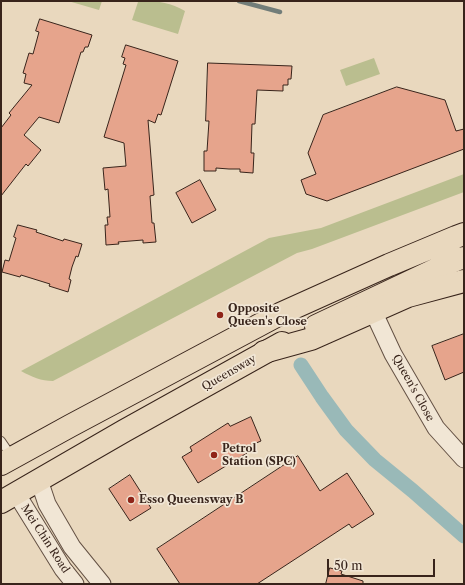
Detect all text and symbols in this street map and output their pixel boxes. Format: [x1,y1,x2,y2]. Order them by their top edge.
place label: Opposite Queen's Close [228,302,307,328]
marker: Opposite Queen's Close [215,310,225,320]
street label: Queensway [200,352,258,394]
street label: Queen's Close [389,352,437,424]
place label: Petrol Station (SPC) [222,442,296,468]
marker: Petrol Station (SPC) [209,450,219,460]
place label: Esso Queensway B [139,493,243,507]
marker: Esso Queensway B [126,495,136,505]
street label: Mei Chin Road [18,502,72,576]
scale bar [329,551,437,577]
text: 50 m [334,558,363,573]

